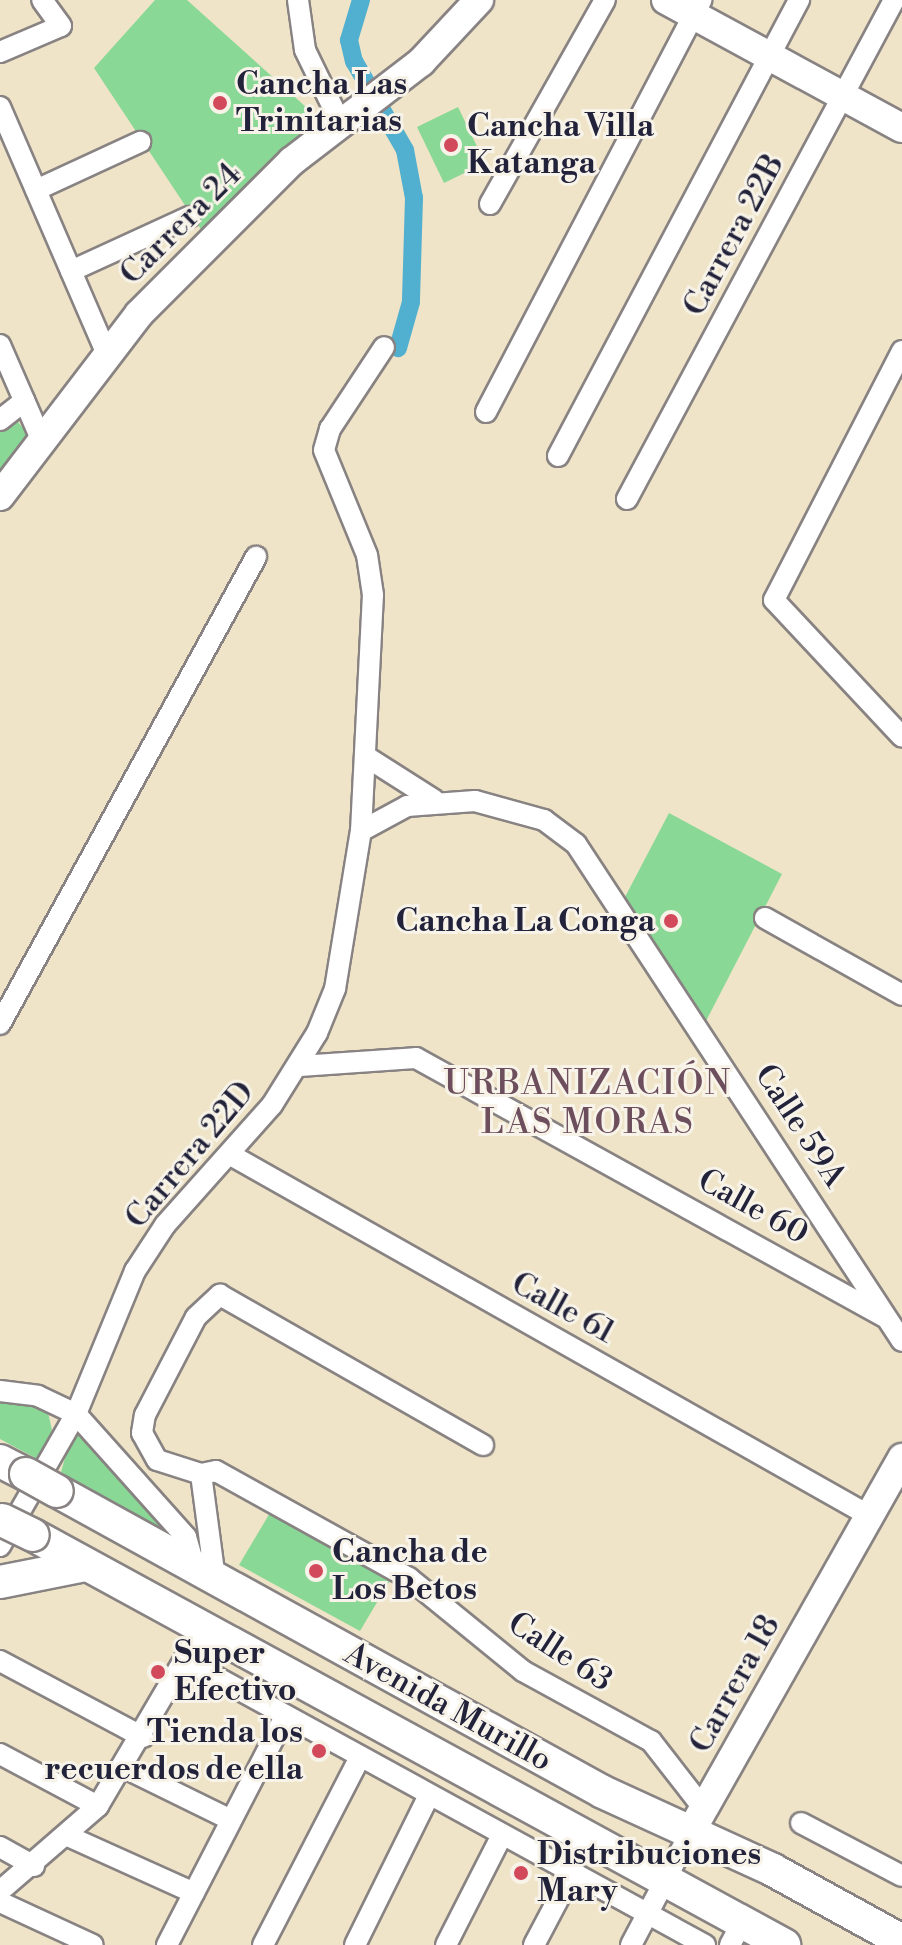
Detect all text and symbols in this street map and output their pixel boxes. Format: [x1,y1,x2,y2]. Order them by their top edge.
place label: Cancha Las Trinitarias [236,66,407,141]
marker: Cancha Las Trinitarias [211,94,229,112]
place label: Cancha Villa Katanga [467,108,654,183]
marker: Cancha Villa Katanga [442,136,460,154]
street label: Carrera 22B [675,147,793,323]
street label: Carrera 24 [112,155,250,293]
place label: Cancha La Conga [395,902,655,940]
marker: Cancha La Conga [662,912,680,930]
street label: Calle 59A [746,1057,854,1195]
district label: URBANIZACIÓN LAS MORAS [444,1064,732,1144]
street label: Carrera 22D [117,1074,263,1236]
street label: Calle 60 [691,1161,815,1253]
street label: Calle 61 [505,1264,621,1352]
place label: Cancha de Los Betos [332,1534,488,1609]
marker: Cancha de Los Betos [307,1562,325,1580]
street label: Calle 63 [501,1604,619,1700]
street label: Carrera 18 [681,1608,789,1760]
street label: Avenida Murillo [338,1634,558,1780]
place label: Super Efectivo [174,1635,296,1710]
marker: Super Efectivo [149,1663,167,1681]
place label: Tienda los recuerdos de ella [44,1714,303,1789]
marker: Tienda los recuerdos de ella [310,1742,328,1760]
place label: Distribuciones Mary [537,1836,761,1911]
marker: Distribuciones Mary [512,1864,530,1882]

